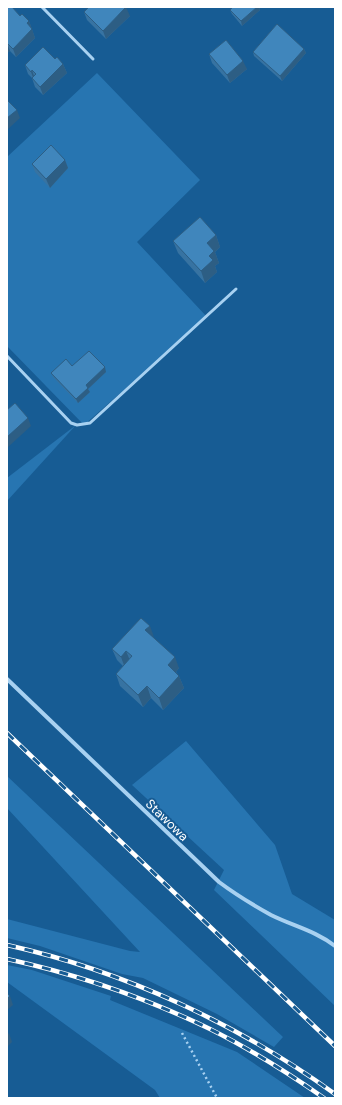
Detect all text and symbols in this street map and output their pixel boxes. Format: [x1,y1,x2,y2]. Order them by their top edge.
street label: Stawowa [142,795,192,845]

